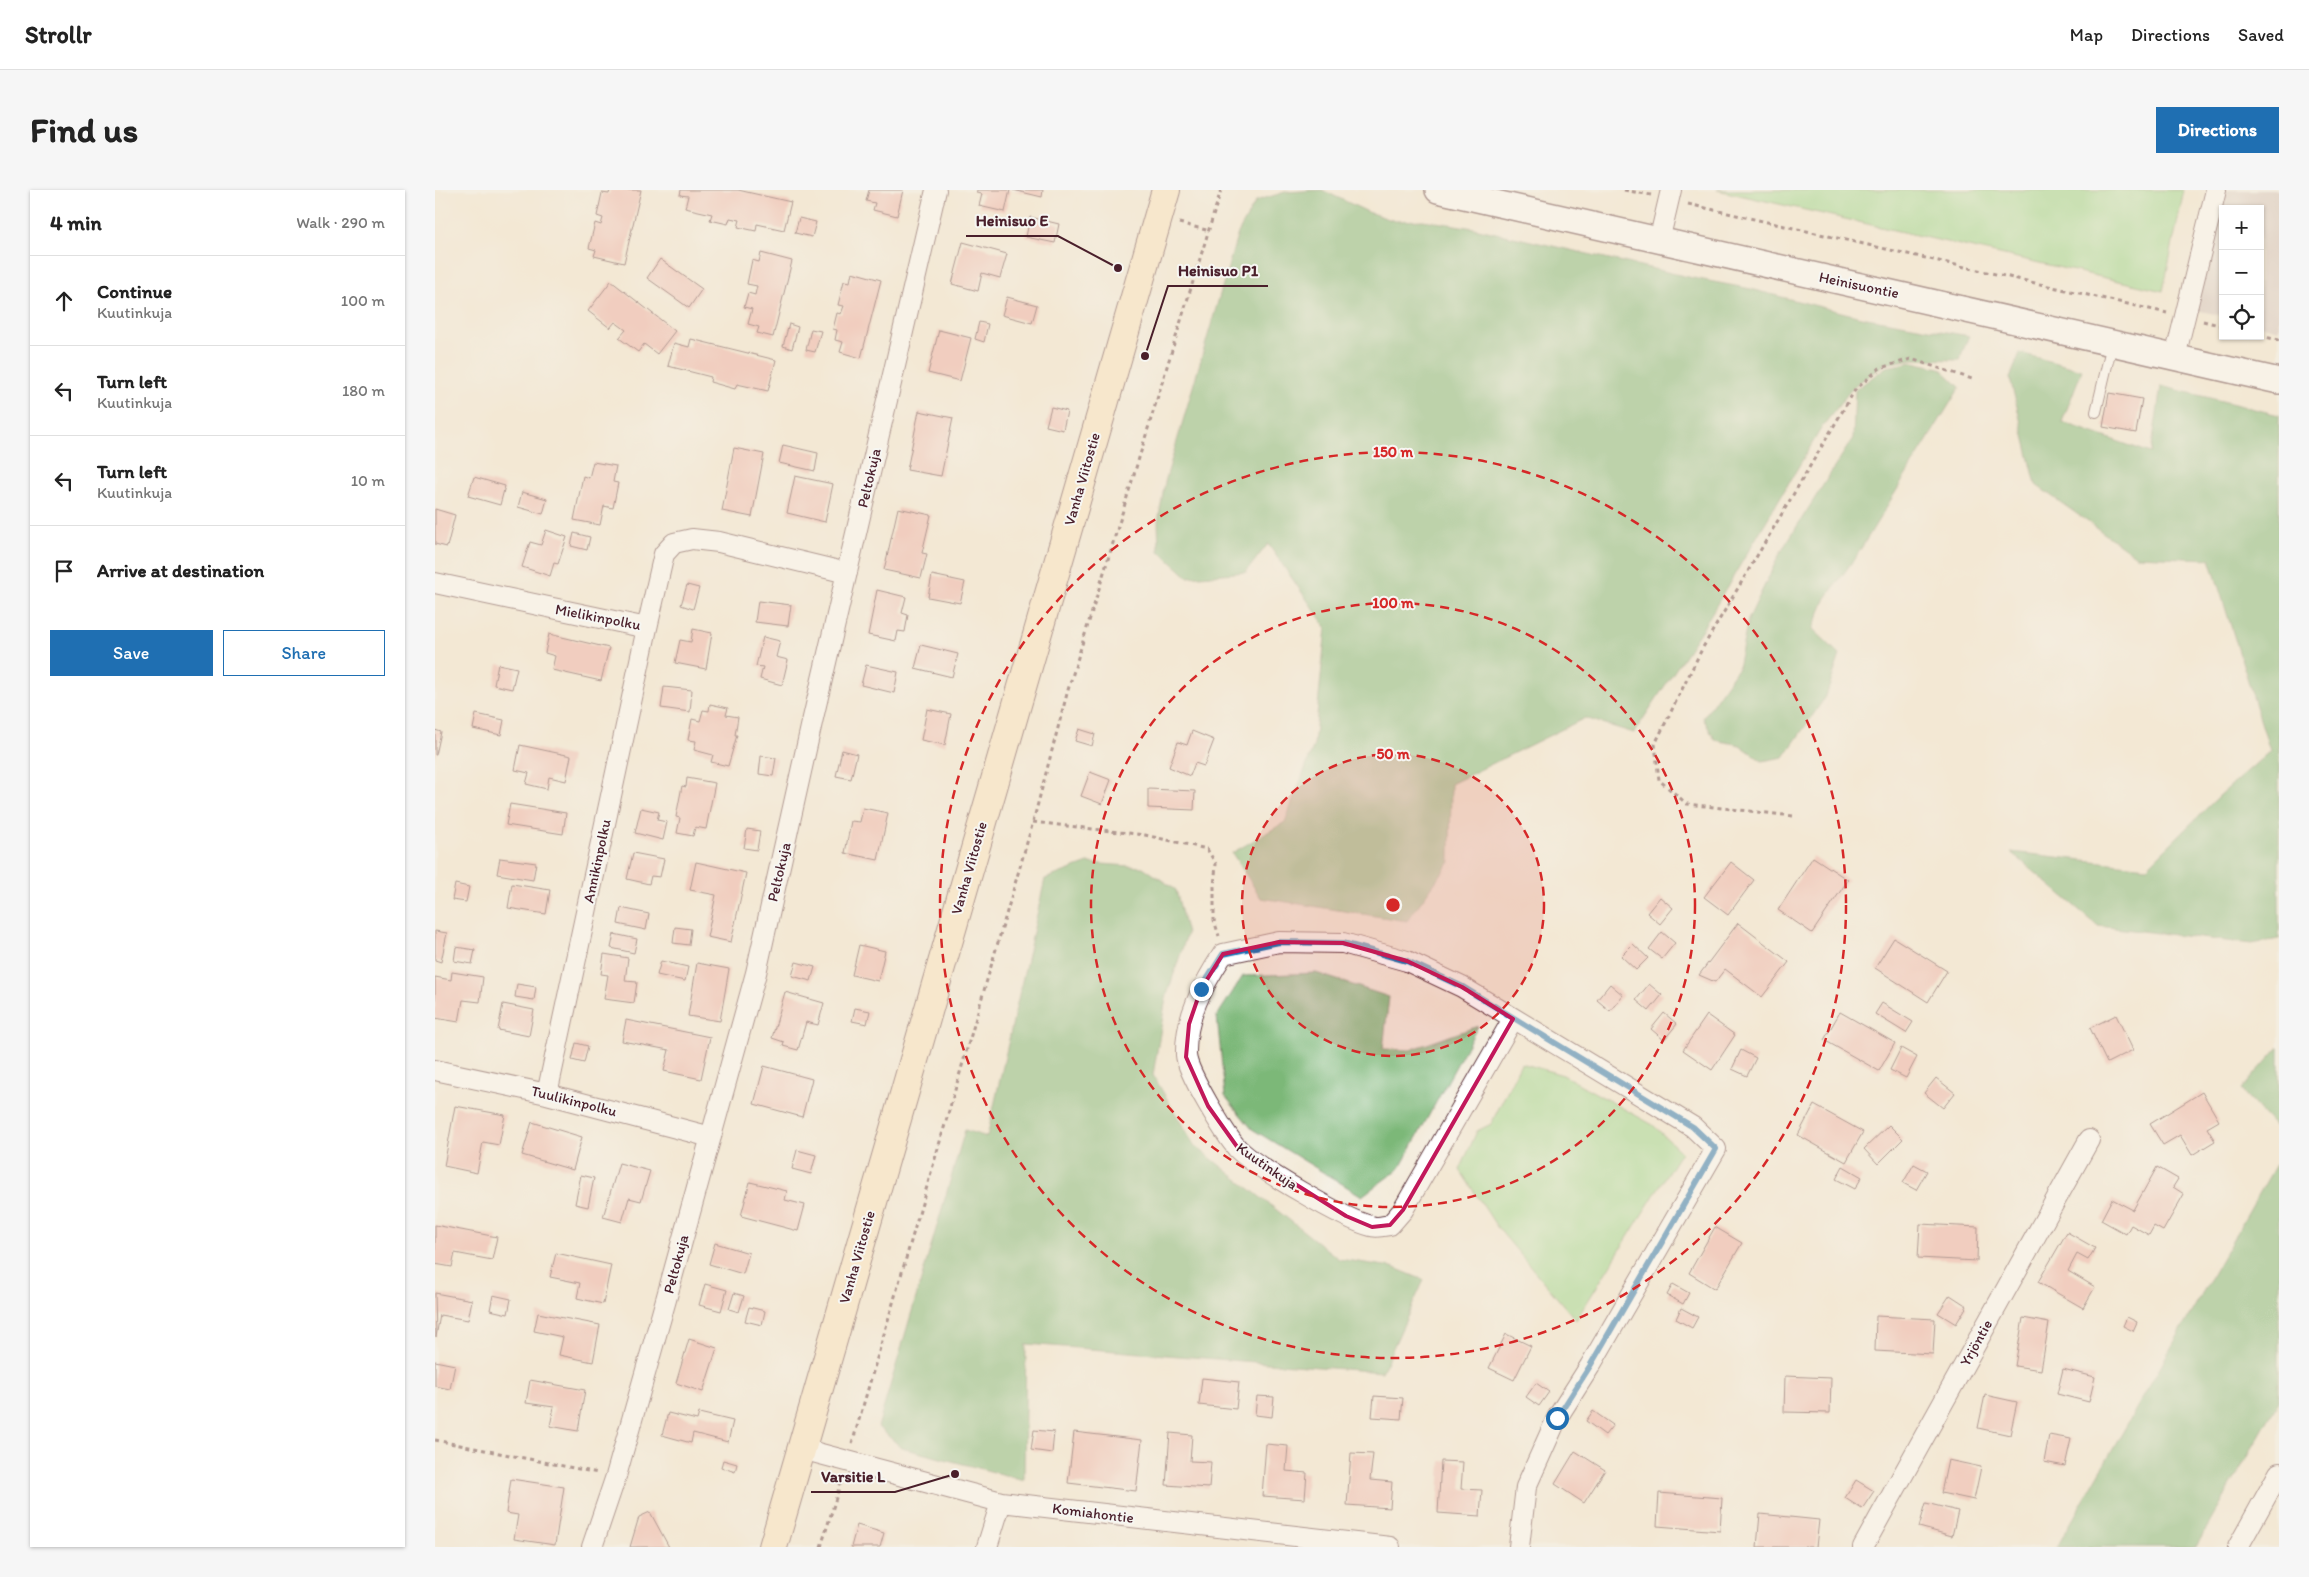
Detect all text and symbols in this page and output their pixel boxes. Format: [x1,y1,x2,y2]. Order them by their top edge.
text: Strollr [25,20,91,49]
text: Map [2070,24,2103,46]
text: Directions [2131,24,2210,46]
text: Saved [2238,24,2284,46]
button: Directions [2156,107,2279,153]
text: Find us [30,109,138,151]
callout: Heinisuo E [966,205,1058,236]
map controls [2219,205,2264,340]
button: + [2219,205,2264,250]
text: 4 min [50,210,102,235]
text: Heinisuo E [976,211,1048,230]
text: Walk · 290 m [296,213,385,232]
button: − [2219,250,2264,295]
callout: Heinisuo P1 [1168,255,1268,286]
text: Heinisuo P1 [1178,261,1259,280]
street label: Heinisuontie [1817,268,1901,302]
text: Continue [97,280,172,303]
icon: ahead [50,287,78,315]
text: 100 m [341,291,385,310]
button: locate [2219,295,2264,340]
text: Kuutinkuja [97,303,172,322]
text: Turn left [97,370,167,393]
icon: left [50,377,78,405]
text: 180 m [342,381,385,400]
text: Kuutinkuja [97,393,172,412]
street label: Vanha Viitostie [1060,430,1104,528]
text: 150 m [1373,443,1413,461]
street label: Peltokuja [853,446,885,509]
text: Turn left [97,460,167,483]
icon: left [50,467,78,495]
text: 10 m [351,471,385,490]
text: Kuutinkuja [97,483,172,502]
icon: arrive [50,557,78,585]
text: Arrive at destination [97,559,264,582]
text: 100 m [1372,594,1414,612]
street label: Mielikinpolku [554,600,643,634]
button: Save [50,630,213,676]
button: Share [223,630,385,676]
text: 50 m [1376,745,1410,763]
street label: Annikinpolku [579,817,615,905]
street label: Vanha Viitostie [947,819,991,917]
street label: Peltokuja [763,840,795,903]
centre of rings [1384,896,1402,914]
route end [1190,978,1213,1001]
street label: Tuulikinpolku [529,1082,619,1121]
street label: Kuutinkuja [1233,1138,1302,1194]
street label: Vanha Viitostie [835,1208,879,1306]
street label: Peltokuja [659,1232,693,1295]
street label: Yrjöntie [1956,1317,1996,1369]
route start [1546,1407,1569,1430]
callout: Varsitie L [811,1461,895,1492]
text: Varsitie L [821,1467,886,1486]
street label: Komiahontie [1051,1499,1135,1527]

